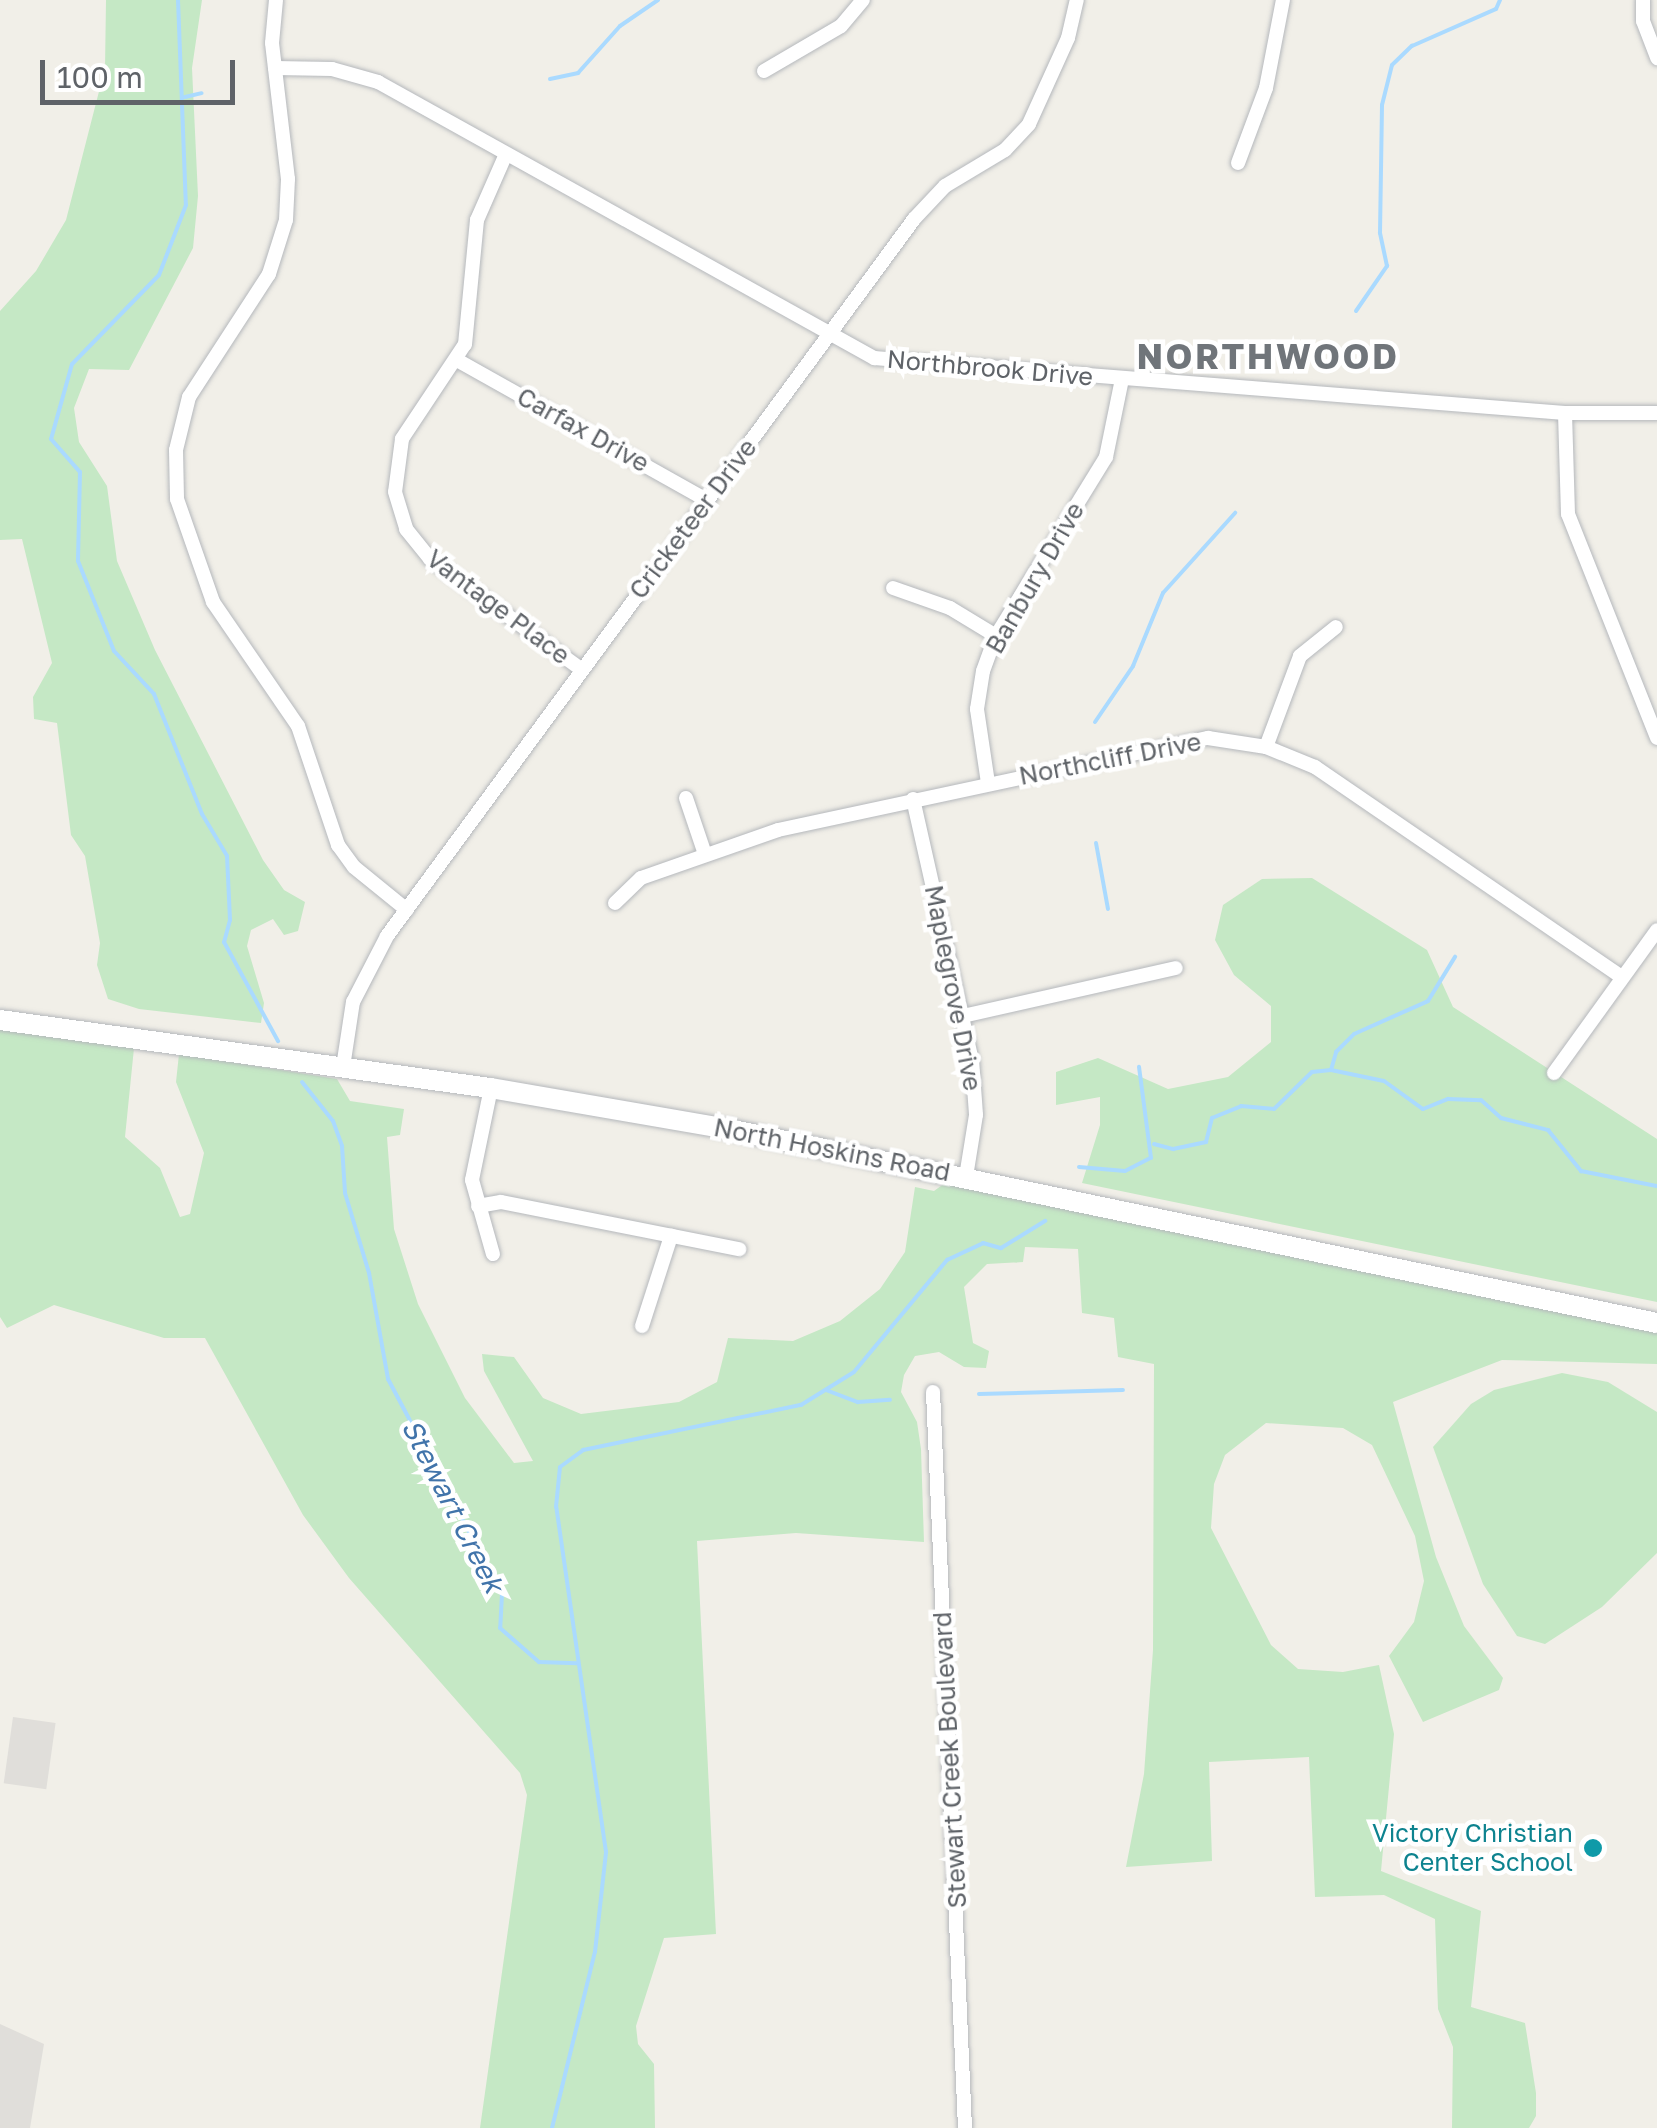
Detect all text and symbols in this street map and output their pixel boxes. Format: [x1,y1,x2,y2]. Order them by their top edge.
scale bar [45,40,240,102]
text: 100 m [57,59,143,95]
district label: NORTHWOOD [1137,335,1399,377]
street label: Northbrook Drive [886,344,1094,392]
street label: Carfax Drive [512,381,654,479]
street label: Cricketeer Drive [623,433,763,605]
street label: Banbury Drive [980,497,1090,659]
street label: Vantage Place [421,543,575,671]
street label: Northcliff Drive [1017,727,1203,791]
street label: Maplegrove Drive [918,883,988,1093]
street label: North Hoskins Road [711,1112,953,1188]
water label: Stewart Creek [395,1414,511,1598]
street label: Stewart Creek Boulevard [927,1611,973,1909]
place label: Victory Christian Center School [1372,1819,1573,1878]
marker: Victory Christian Center School [1582,1837,1604,1859]

